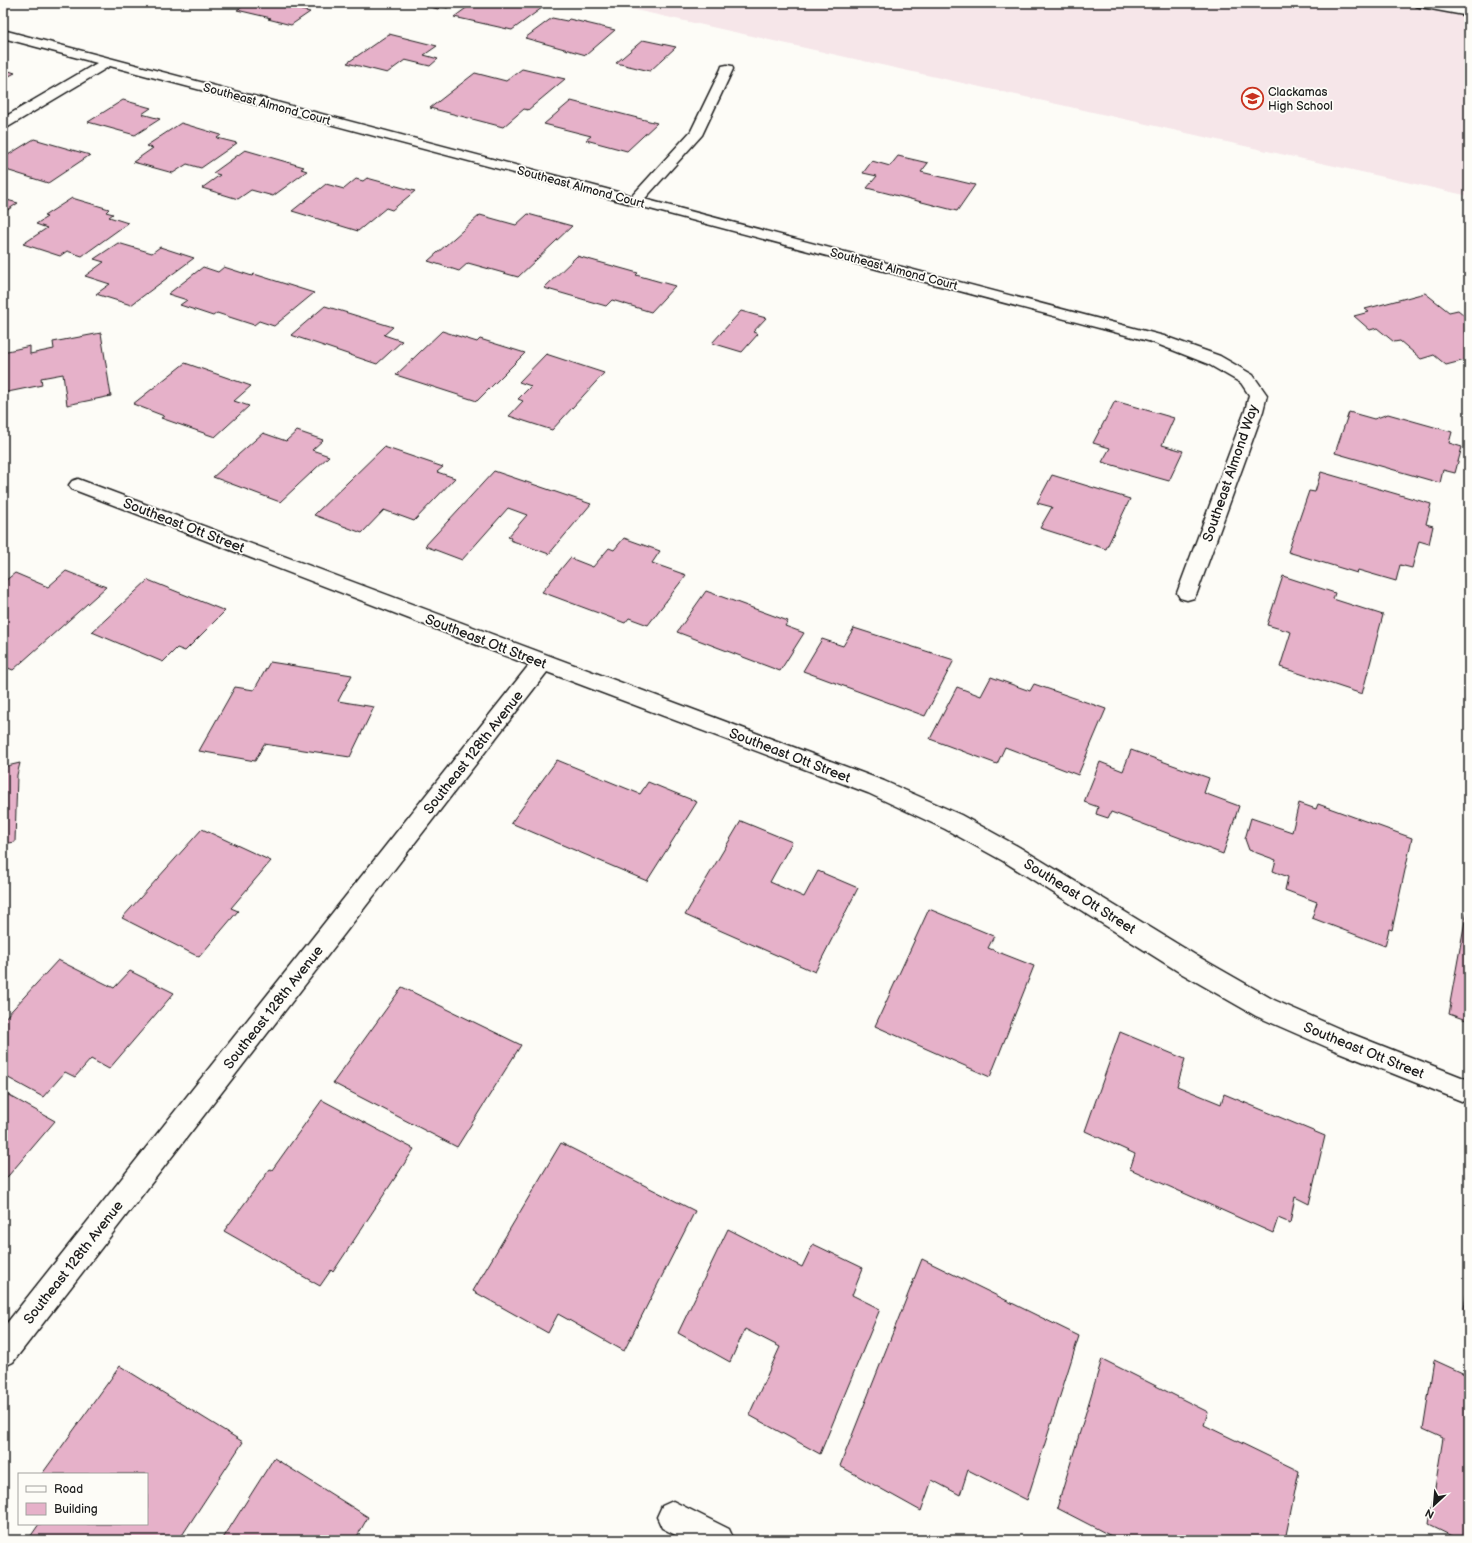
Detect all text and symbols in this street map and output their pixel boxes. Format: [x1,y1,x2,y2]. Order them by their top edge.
street label: Southeast Almond Court [201,80,333,129]
place label: Clackamas High School [1268,85,1333,114]
school or university icon: Clackamas High School [1240,86,1266,112]
street label: Southeast Almond Court [515,163,647,212]
street label: Southeast Almond Court [828,245,960,294]
street label: Southeast Almond Way [1199,402,1262,544]
street label: Southeast Ott Street [121,494,248,557]
street label: Southeast Ott Street [423,610,550,673]
street label: Southeast 128th Avenue [420,687,527,817]
street label: Southeast Ott Street [727,724,854,787]
street label: Southeast Ott Street [1021,855,1139,938]
street label: Southeast 128th Avenue [220,942,327,1072]
street label: Southeast Ott Street [1301,1019,1427,1083]
street label: Southeast 128th Avenue [20,1197,127,1327]
legend [18,1473,148,1525]
text: Road [54,1482,83,1497]
north arrow [1414,1485,1454,1525]
text: Building [54,1502,98,1517]
text: N [1423,1506,1436,1521]

